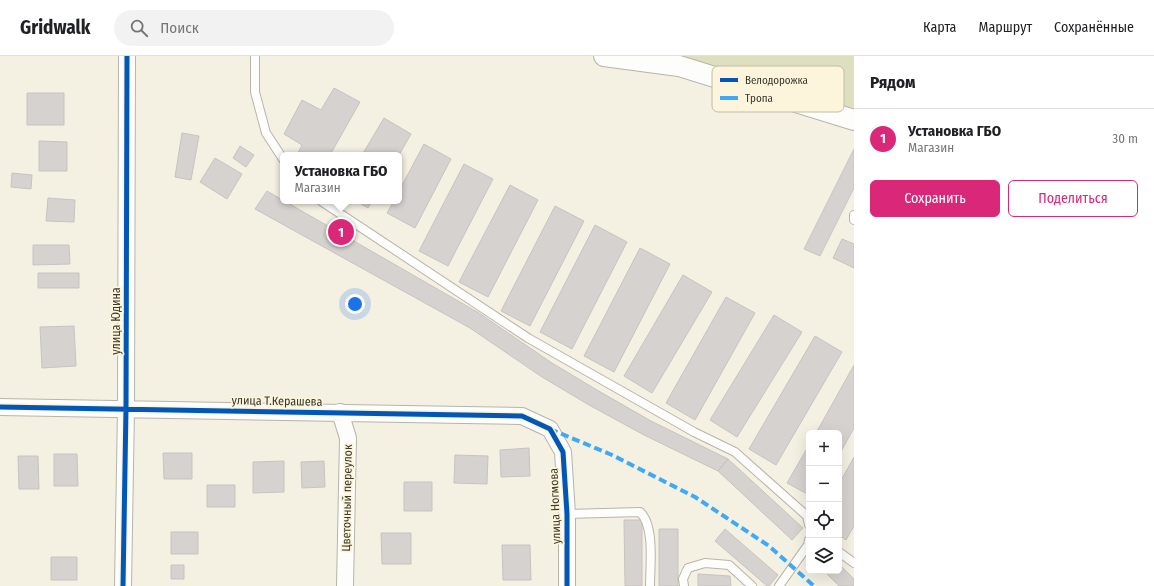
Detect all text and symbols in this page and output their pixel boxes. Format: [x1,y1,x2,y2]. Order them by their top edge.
search box [114,10,394,46]
text: Gridwalk [20,16,90,39]
icon: search [128,17,150,39]
text: Поиск [160,19,199,37]
text: Карта [923,19,956,36]
text: Маршрут [978,19,1032,36]
text: Сохранённые [1054,19,1134,36]
legend [712,66,844,112]
text: Рядом [870,72,915,93]
text: Велодорожка [745,74,808,87]
text: Тропа [745,92,773,105]
text: Установка ГБО [908,122,1001,140]
text: 1 [880,131,886,146]
text: 30 m [1112,131,1138,146]
text: Магазин [908,140,954,155]
popup [280,152,402,204]
text: Установка ГБО [294,162,388,180]
text: Магазин [294,180,341,195]
button: Сохранить [870,180,1000,217]
button: Поделиться [1008,180,1138,217]
pin: 1 [328,217,354,247]
street label: улица Юдина [109,287,123,355]
your location [345,294,365,314]
street label: улица Т.Керашева [231,393,323,409]
map controls [806,430,842,574]
button: + [806,430,842,466]
street label: Цветочный переулок [339,444,355,552]
button: − [806,466,842,502]
street label: улица Ногмова [547,468,563,544]
button: locate [806,502,842,538]
button: layers [806,538,842,574]

